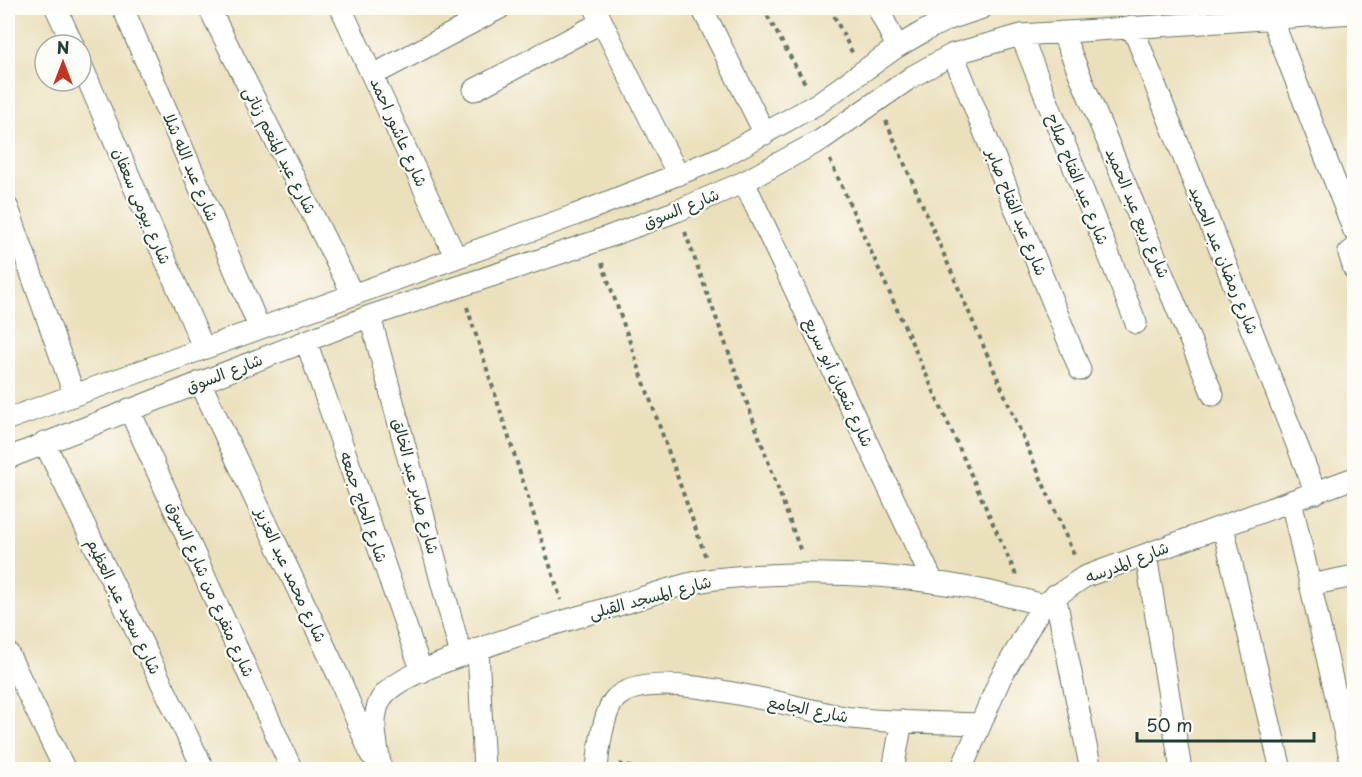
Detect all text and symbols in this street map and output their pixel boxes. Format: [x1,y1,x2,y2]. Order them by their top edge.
north arrow [33,33,93,93]
text: N [57,35,69,59]
street label: شارع عاشور احمد [364,73,435,191]
street label: شارع عبد المنعم زناتى [237,81,323,219]
street label: شارع عبد الله شلا [157,109,226,225]
street label: شارع عبد الفتاح صلاح [1041,109,1116,248]
street label: شارع عبد الفتاح صابر [980,142,1054,279]
street label: شارع بيومى سعفان [107,144,178,268]
street label: شارع ربيع عبد الحميد [1100,144,1177,282]
street label: شارع السوق [639,181,723,234]
street label: شارع رمضان عبد الحميد [1183,182,1266,338]
street label: شارع شعبان أبو سريع [798,313,881,451]
street label: شارع السوق [182,346,266,399]
street label: شارع صابر عبد الخالق [386,415,447,557]
street label: شارع الحاج جمعه [334,448,395,566]
street label: شارع متفرع من شارع السوق [161,497,262,681]
street label: شارع محمد عبد العزيز [248,501,334,646]
street label: شارع سعيد عبد العظيم [80,533,168,679]
street label: شارع المدرسه [1081,534,1172,589]
street label: شارع المسجد القبلى [586,568,714,625]
street label: شارع الجامع [766,688,851,729]
scale bar [1137,705,1314,743]
text: 50 m [1146,711,1193,738]

